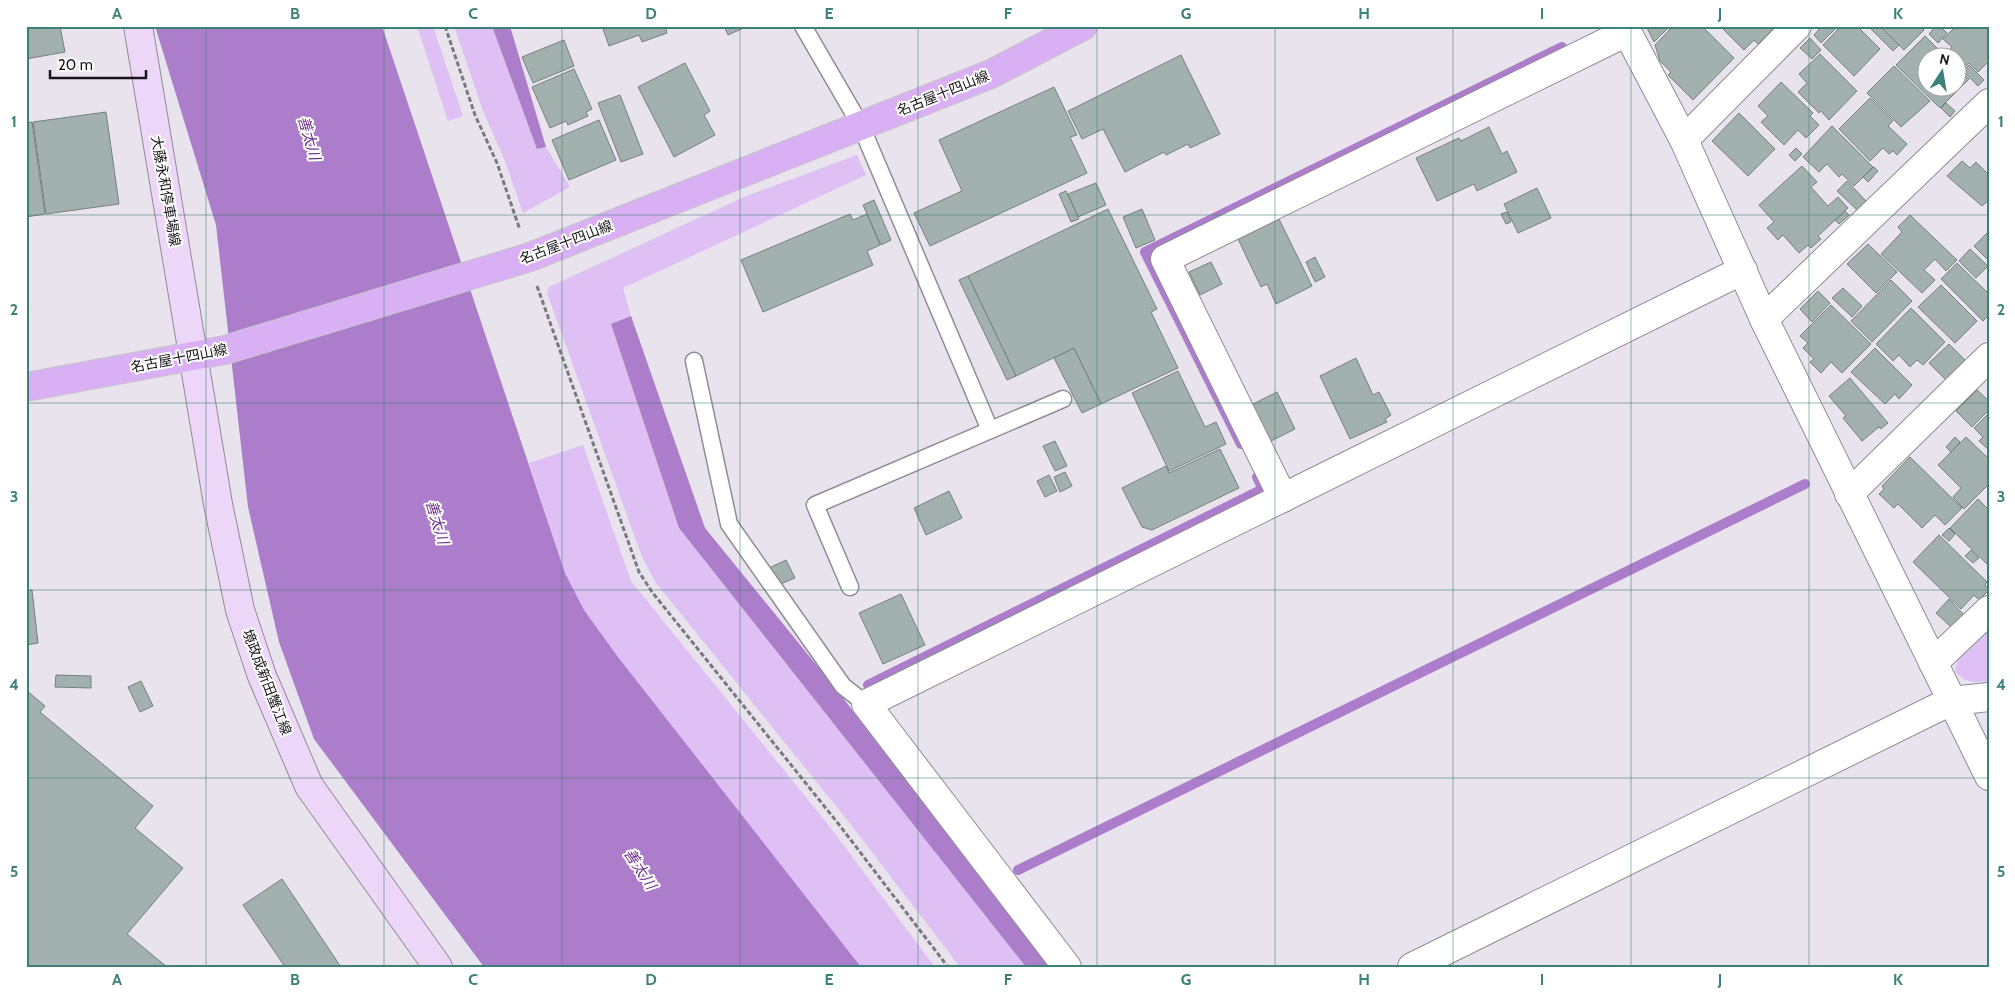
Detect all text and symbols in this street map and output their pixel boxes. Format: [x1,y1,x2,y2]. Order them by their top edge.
text: A [112,4,122,23]
text: B [290,4,300,23]
text: C [468,4,478,23]
text: D [645,4,657,23]
text: E [824,4,834,23]
text: F [1004,4,1013,23]
text: G [1181,4,1191,23]
text: H [1358,4,1370,23]
text: I [1540,4,1544,23]
text: J [1717,4,1722,23]
text: K [1893,4,1903,23]
scale bar [50,48,146,80]
north arrow [1918,48,1968,98]
text: N [1938,49,1951,69]
text: 20 m [58,56,93,74]
street label: 名古屋十四山線 [894,66,992,120]
text: 1 [11,112,17,131]
text: 1 [1998,112,2004,131]
water label: 善太川 [294,114,324,164]
street label: 大藤永和停車場線 [147,134,185,248]
street label: 名古屋十四山線 [517,216,615,268]
text: 2 [10,300,18,319]
text: 2 [1997,300,2005,319]
street label: 名古屋十四山線 [129,340,229,376]
text: 3 [10,487,18,506]
text: 3 [1997,487,2005,506]
water label: 善太川 [422,498,453,548]
street label: 境政成新田蟹江線 [239,626,295,738]
text: 4 [9,675,19,694]
text: 4 [1996,675,2006,694]
water label: 善太川 [620,845,661,894]
text: 5 [10,862,18,881]
text: 5 [1997,862,2005,881]
text: A [112,970,122,989]
text: B [290,970,300,989]
text: C [468,970,478,989]
text: D [645,970,657,989]
text: E [824,970,834,989]
text: F [1004,970,1013,989]
text: G [1181,970,1191,989]
text: H [1358,970,1370,989]
text: I [1540,970,1544,989]
text: J [1717,970,1722,989]
text: K [1893,970,1903,989]

